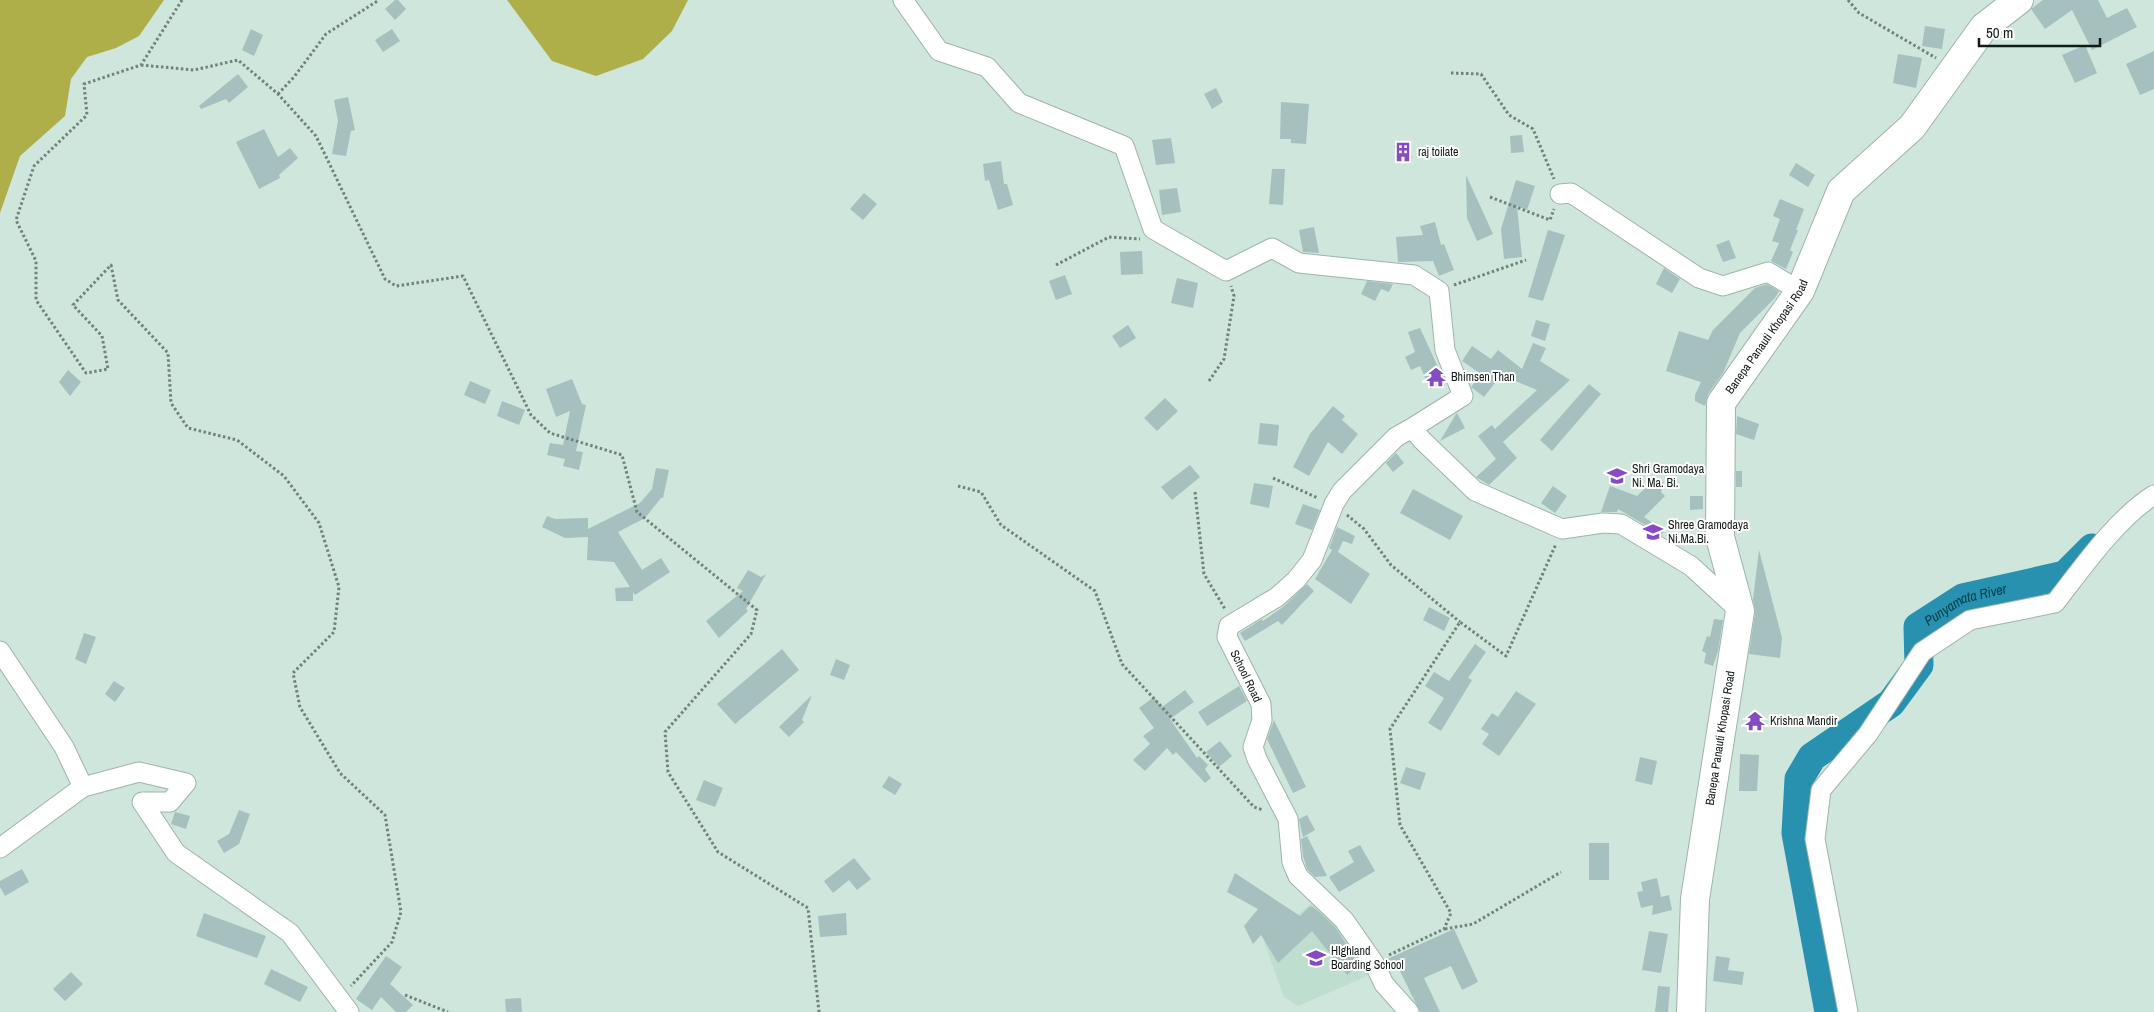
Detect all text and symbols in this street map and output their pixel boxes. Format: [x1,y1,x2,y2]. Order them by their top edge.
scale bar [1979,15,2100,47]
text: 50 m [1986,22,2013,43]
building icon: raj toilate [1392,141,1414,163]
place label: raj toilate [1418,144,1458,160]
street label: Banepa Panauti Khopasi Road [1722,277,1812,397]
temple icon: Bhimsen Than [1425,366,1447,388]
place label: Bhimsen Than [1451,369,1515,385]
place label: Shri Gramodaya Ni. Ma. Bi. [1632,461,1705,491]
school or university icon: Shri Gramodaya Ni. Ma. Bi. [1606,465,1628,487]
place label: Shree Gramodaya Ni.Ma.Bi. [1668,517,1749,547]
school or university icon: Shree Gramodaya Ni.Ma.Bi. [1642,521,1664,543]
water label: Punyamata River [1921,579,2009,630]
street label: School Road [1226,647,1266,705]
street label: Banepa Panauti Khopasi Road [1702,670,1739,806]
temple icon: Krishna Mandir [1744,710,1766,732]
place label: Krishna Mandir [1770,713,1838,729]
place label: HIghland Boarding School [1331,943,1404,973]
school or university icon: HIghland Boarding School [1305,947,1327,969]

